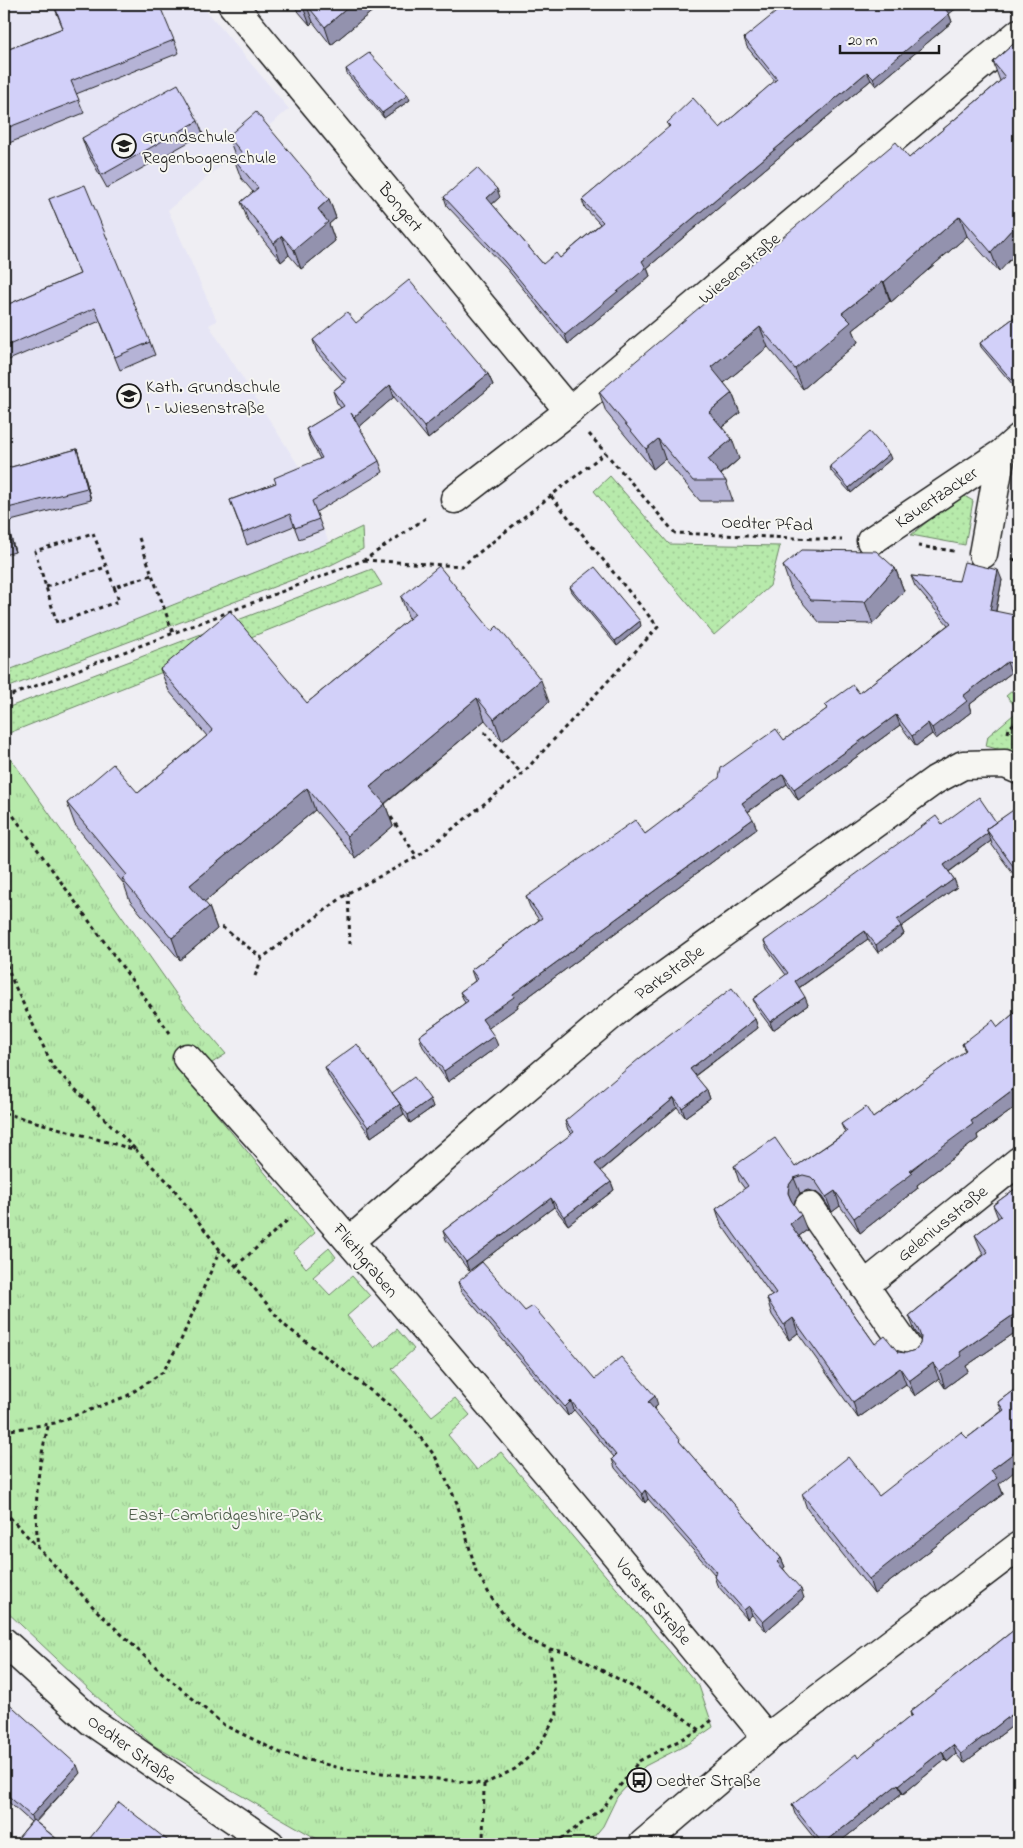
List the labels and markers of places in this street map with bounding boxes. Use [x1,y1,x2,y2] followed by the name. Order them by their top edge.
[142,125,277,173] place label: Grundschule Regenbogenschule
[111,133,137,159] school or university icon: Grundschule Regenbogenschule
[146,375,281,422] place label: Kath. Grundschule I – Wiesenstraße
[116,383,142,409] school or university icon: Kath. Grundschule I – Wiesenstraße
[626,1767,652,1793] bus stop icon: Oedter Straße
[656,1769,762,1795] place label: Oedter Straße

